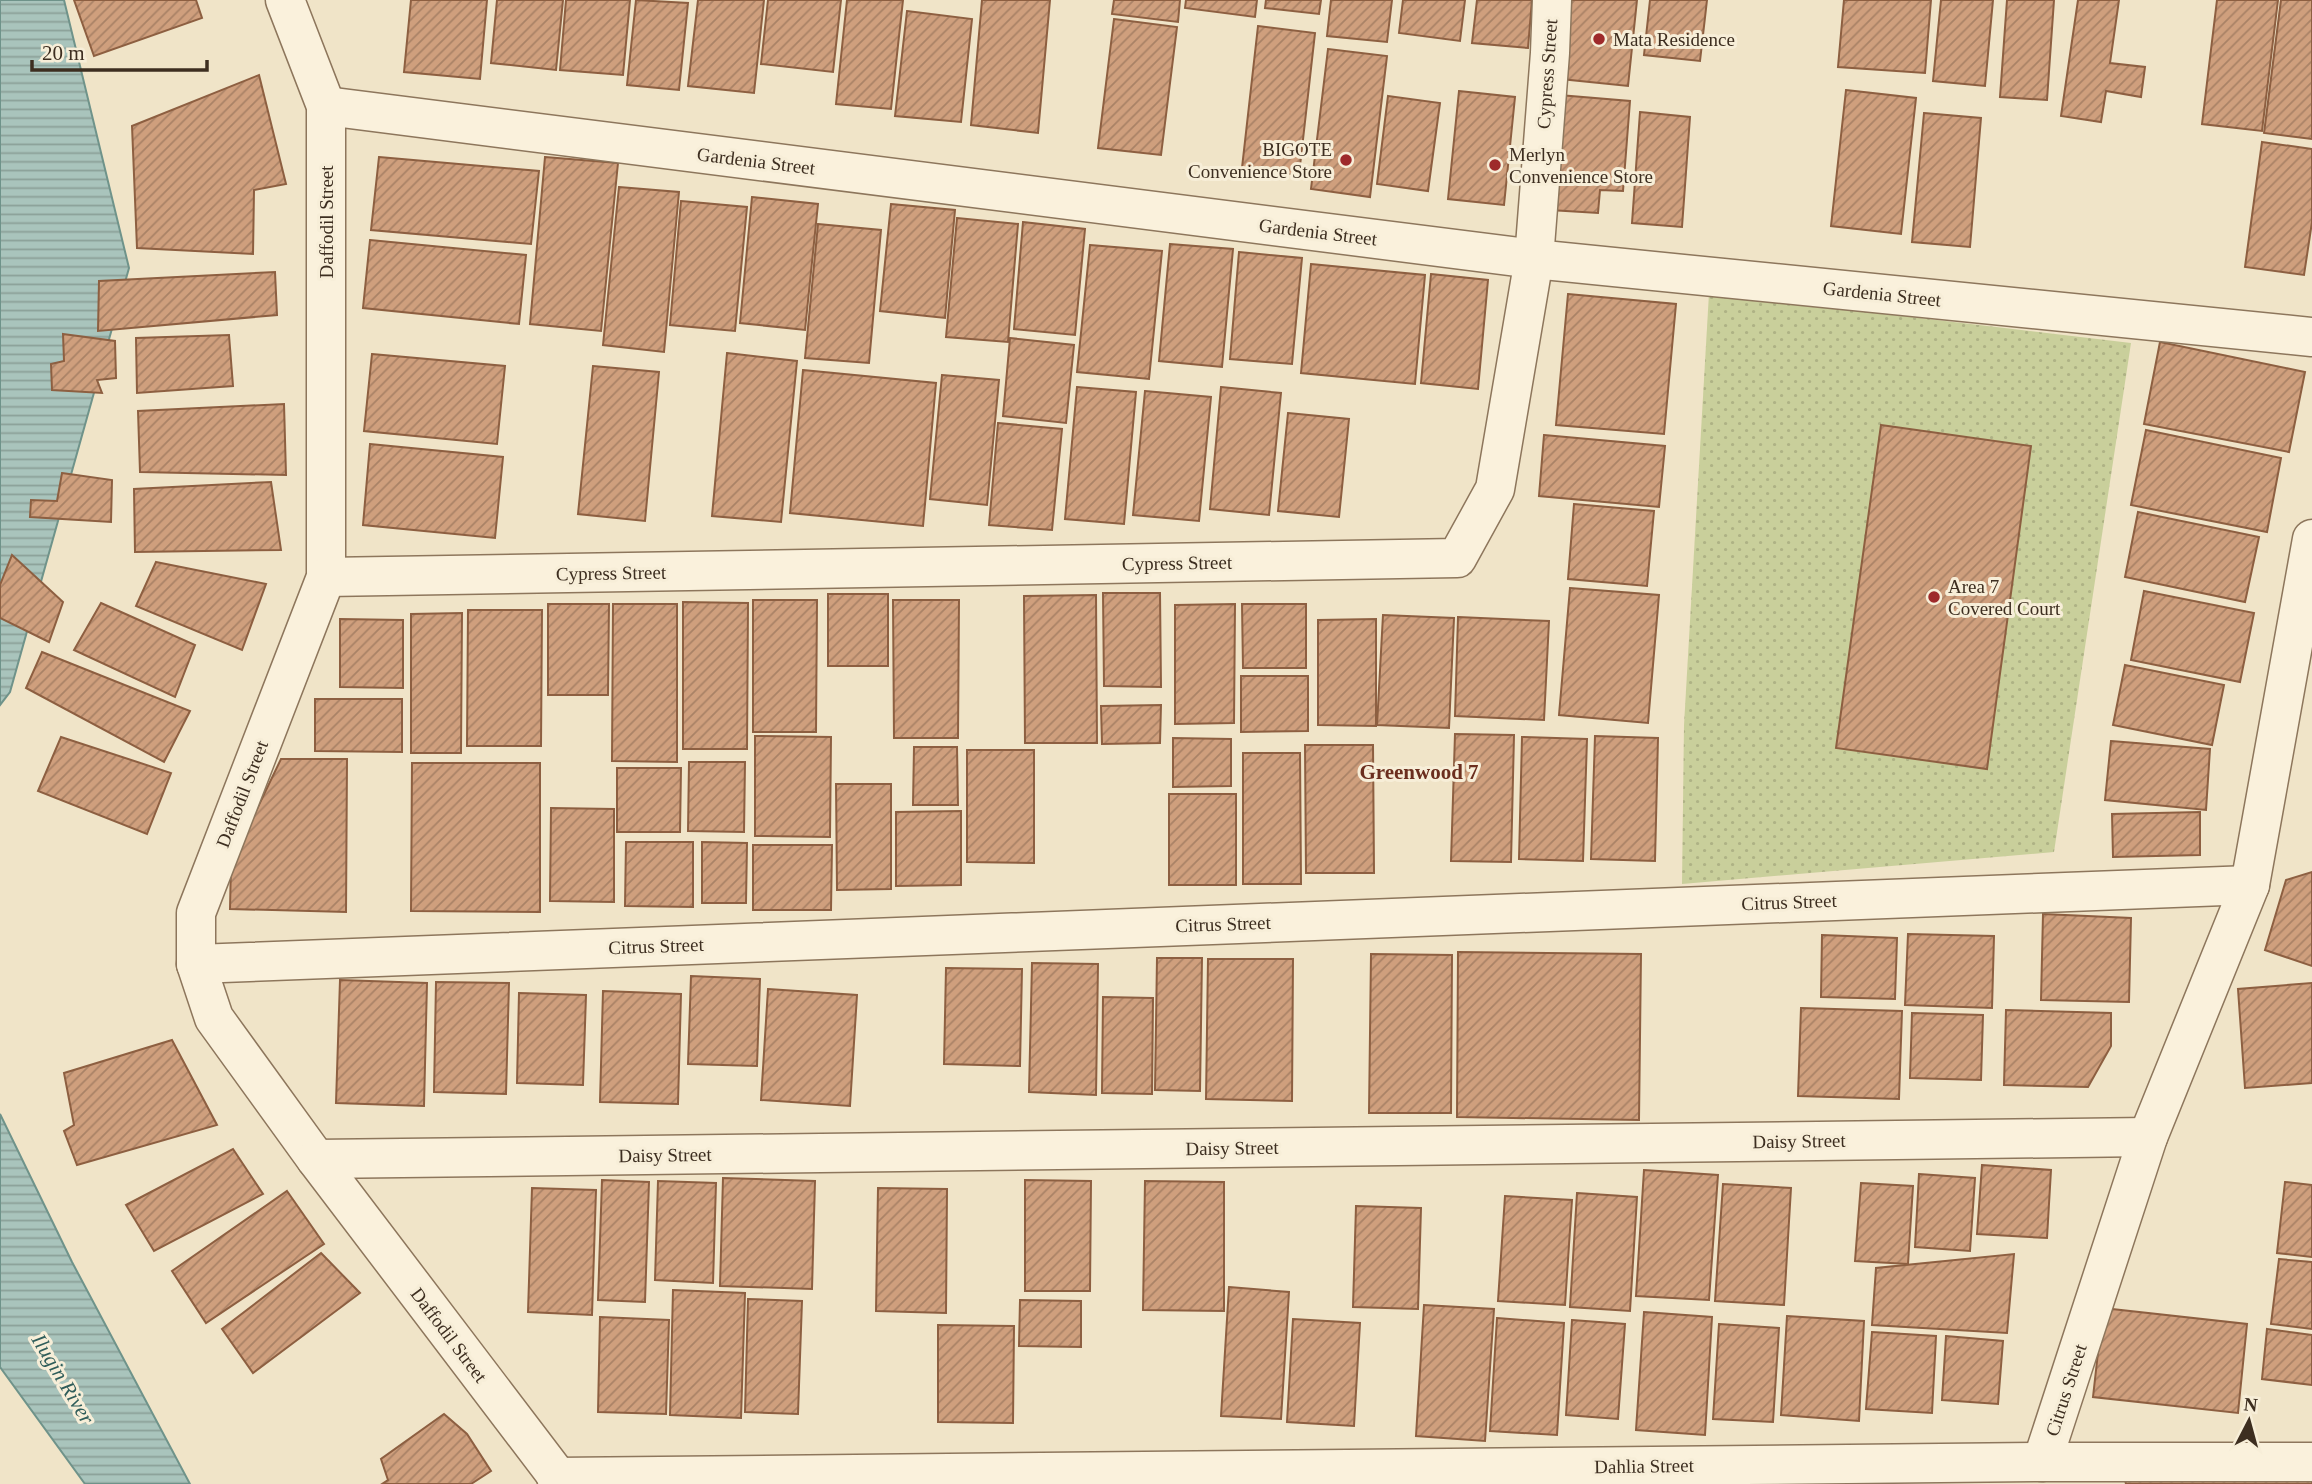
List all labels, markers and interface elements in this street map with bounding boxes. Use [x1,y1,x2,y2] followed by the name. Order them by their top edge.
[1533,18,1561,130] street label: Cypress Street
[32,28,206,72] scale bar
[1613,29,1735,50] place label: Mata Residence
[1591,31,1607,47] marker: Mata Residence
[42,41,85,65] text: 20 m
[1188,139,1332,182] place label: BIGOTE Convenience Store
[696,143,817,179] street label: Gardenia Street
[1509,144,1653,187] place label: Merlyn Convenience Store
[1338,152,1354,168] marker: BIGOTE Convenience Store
[1487,157,1503,173] marker: Merlyn Convenience Store
[316,165,337,279] street label: Daffodil Street
[1258,214,1379,250] street label: Gardenia Street
[1822,277,1943,311] street label: Gardenia Street
[1122,552,1233,574] street label: Cypress Street
[556,562,667,584] street label: Cypress Street
[1948,576,2061,619] place label: Area 7 Covered Court
[1926,589,1942,605] marker: Area 7 Covered Court
[212,737,272,851] street label: Daffodil Street
[1359,760,1479,784] district label: Greenwood 7
[1741,890,1838,914] street label: Citrus Street
[1175,912,1272,936] street label: Citrus Street
[608,934,705,958] street label: Citrus Street
[1752,1130,1847,1152] street label: Daisy Street
[1185,1137,1280,1159] street label: Daisy Street
[618,1144,713,1166] street label: Daisy Street
[407,1284,492,1387] street label: Daffodil Street
[26,1329,100,1429] water label: Ilugin River
[2041,1341,2091,1439] street label: Citrus Street
[2214,1386,2284,1456] north arrow
[2243,1393,2259,1416] text: N
[1594,1455,1695,1477] street label: Dahlia Street

